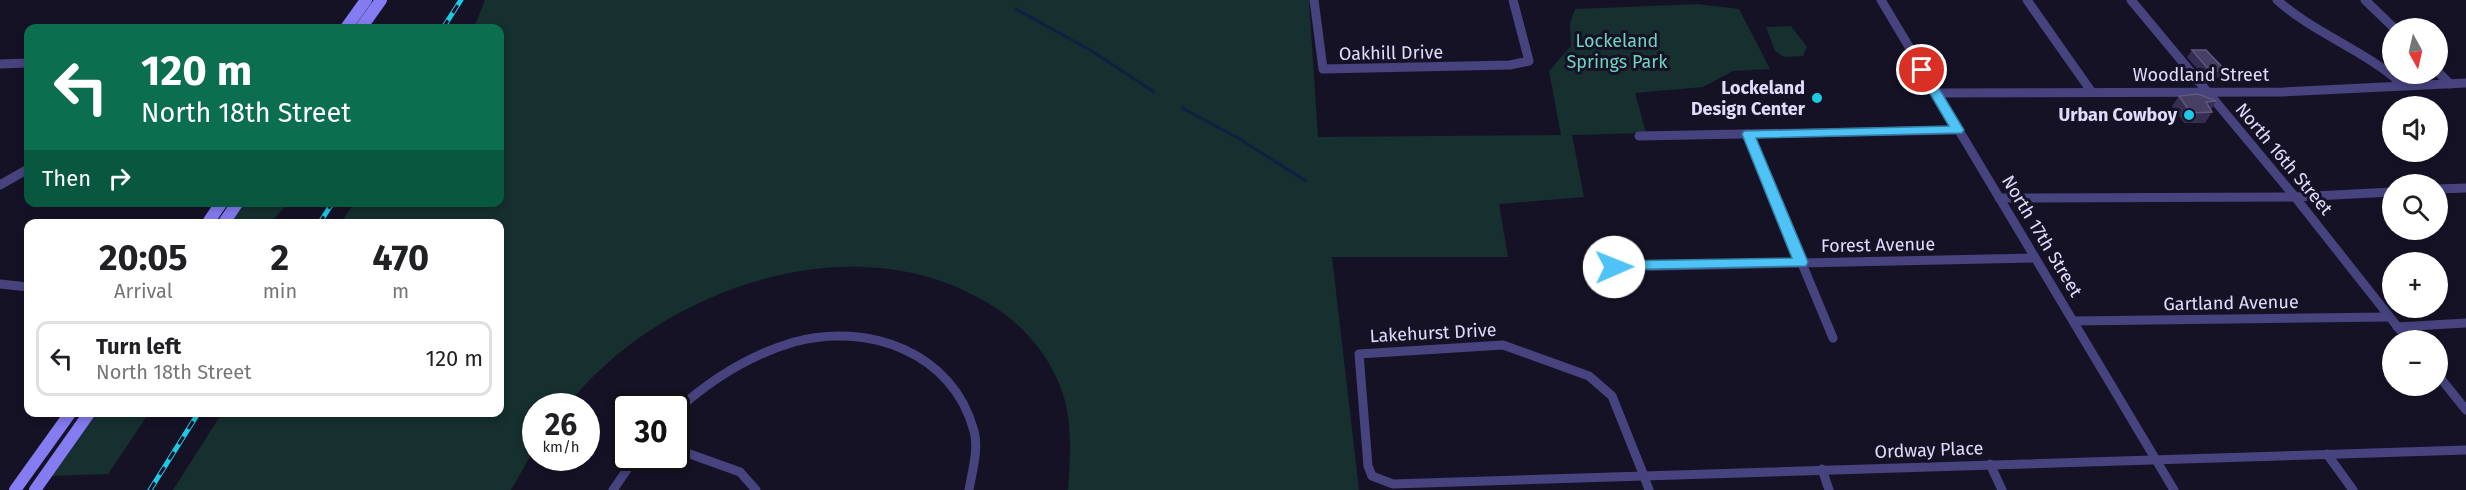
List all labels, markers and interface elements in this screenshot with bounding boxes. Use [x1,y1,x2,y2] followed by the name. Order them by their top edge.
[2382,18,2448,84] north arrow
[2382,18,2448,396] map controls
[1567,30,1668,73] park label: Lockeland Springs Park
[1339,41,1443,65] street label: Oakhill Drive
[1896,44,1947,95] pin
[141,46,252,96] text: 120 m
[42,48,120,126] icon: left
[1905,53,1938,86] icon: arrive
[2133,64,2270,86] street label: Woodland Street
[1691,77,1806,120] place label: Lockeland Design Center
[1810,91,1824,105] marker: Lockeland Design Center
[2382,96,2448,162] button: sound
[141,97,351,129] text: North 18th Street
[2231,98,2338,220] street label: North 16th Street
[2059,104,2178,126] place label: Urban Cowboy
[2182,108,2196,122] marker: Urban Cowboy
[103,162,136,195] icon: right
[42,165,91,192] text: Then
[1997,171,2087,301] street label: North 17th Street
[2382,174,2448,240] button: search
[1821,233,1935,257] street label: Forest Avenue
[1582,235,1646,299] position arrow
[99,236,188,280] text: 20:05
[271,236,289,280] text: 2
[372,236,429,280] text: 470
[2382,252,2448,318] button: +
[114,279,173,303] text: Arrival
[263,279,297,303] text: min
[392,279,409,303] text: m
[2163,291,2299,315] street label: Gartland Avenue
[1369,319,1497,347] street label: Lakehurst Drive
[2382,330,2448,396] button: −
[96,333,181,360] text: Turn left
[45,342,78,375] icon: left
[426,345,483,372] text: 120 m
[96,360,251,384] text: North 18th Street
[612,393,690,471] speed limit sign: 30
[545,407,577,443] text: 26
[1874,437,1984,463] street label: Ordway Place
[542,438,580,456] text: km/h

